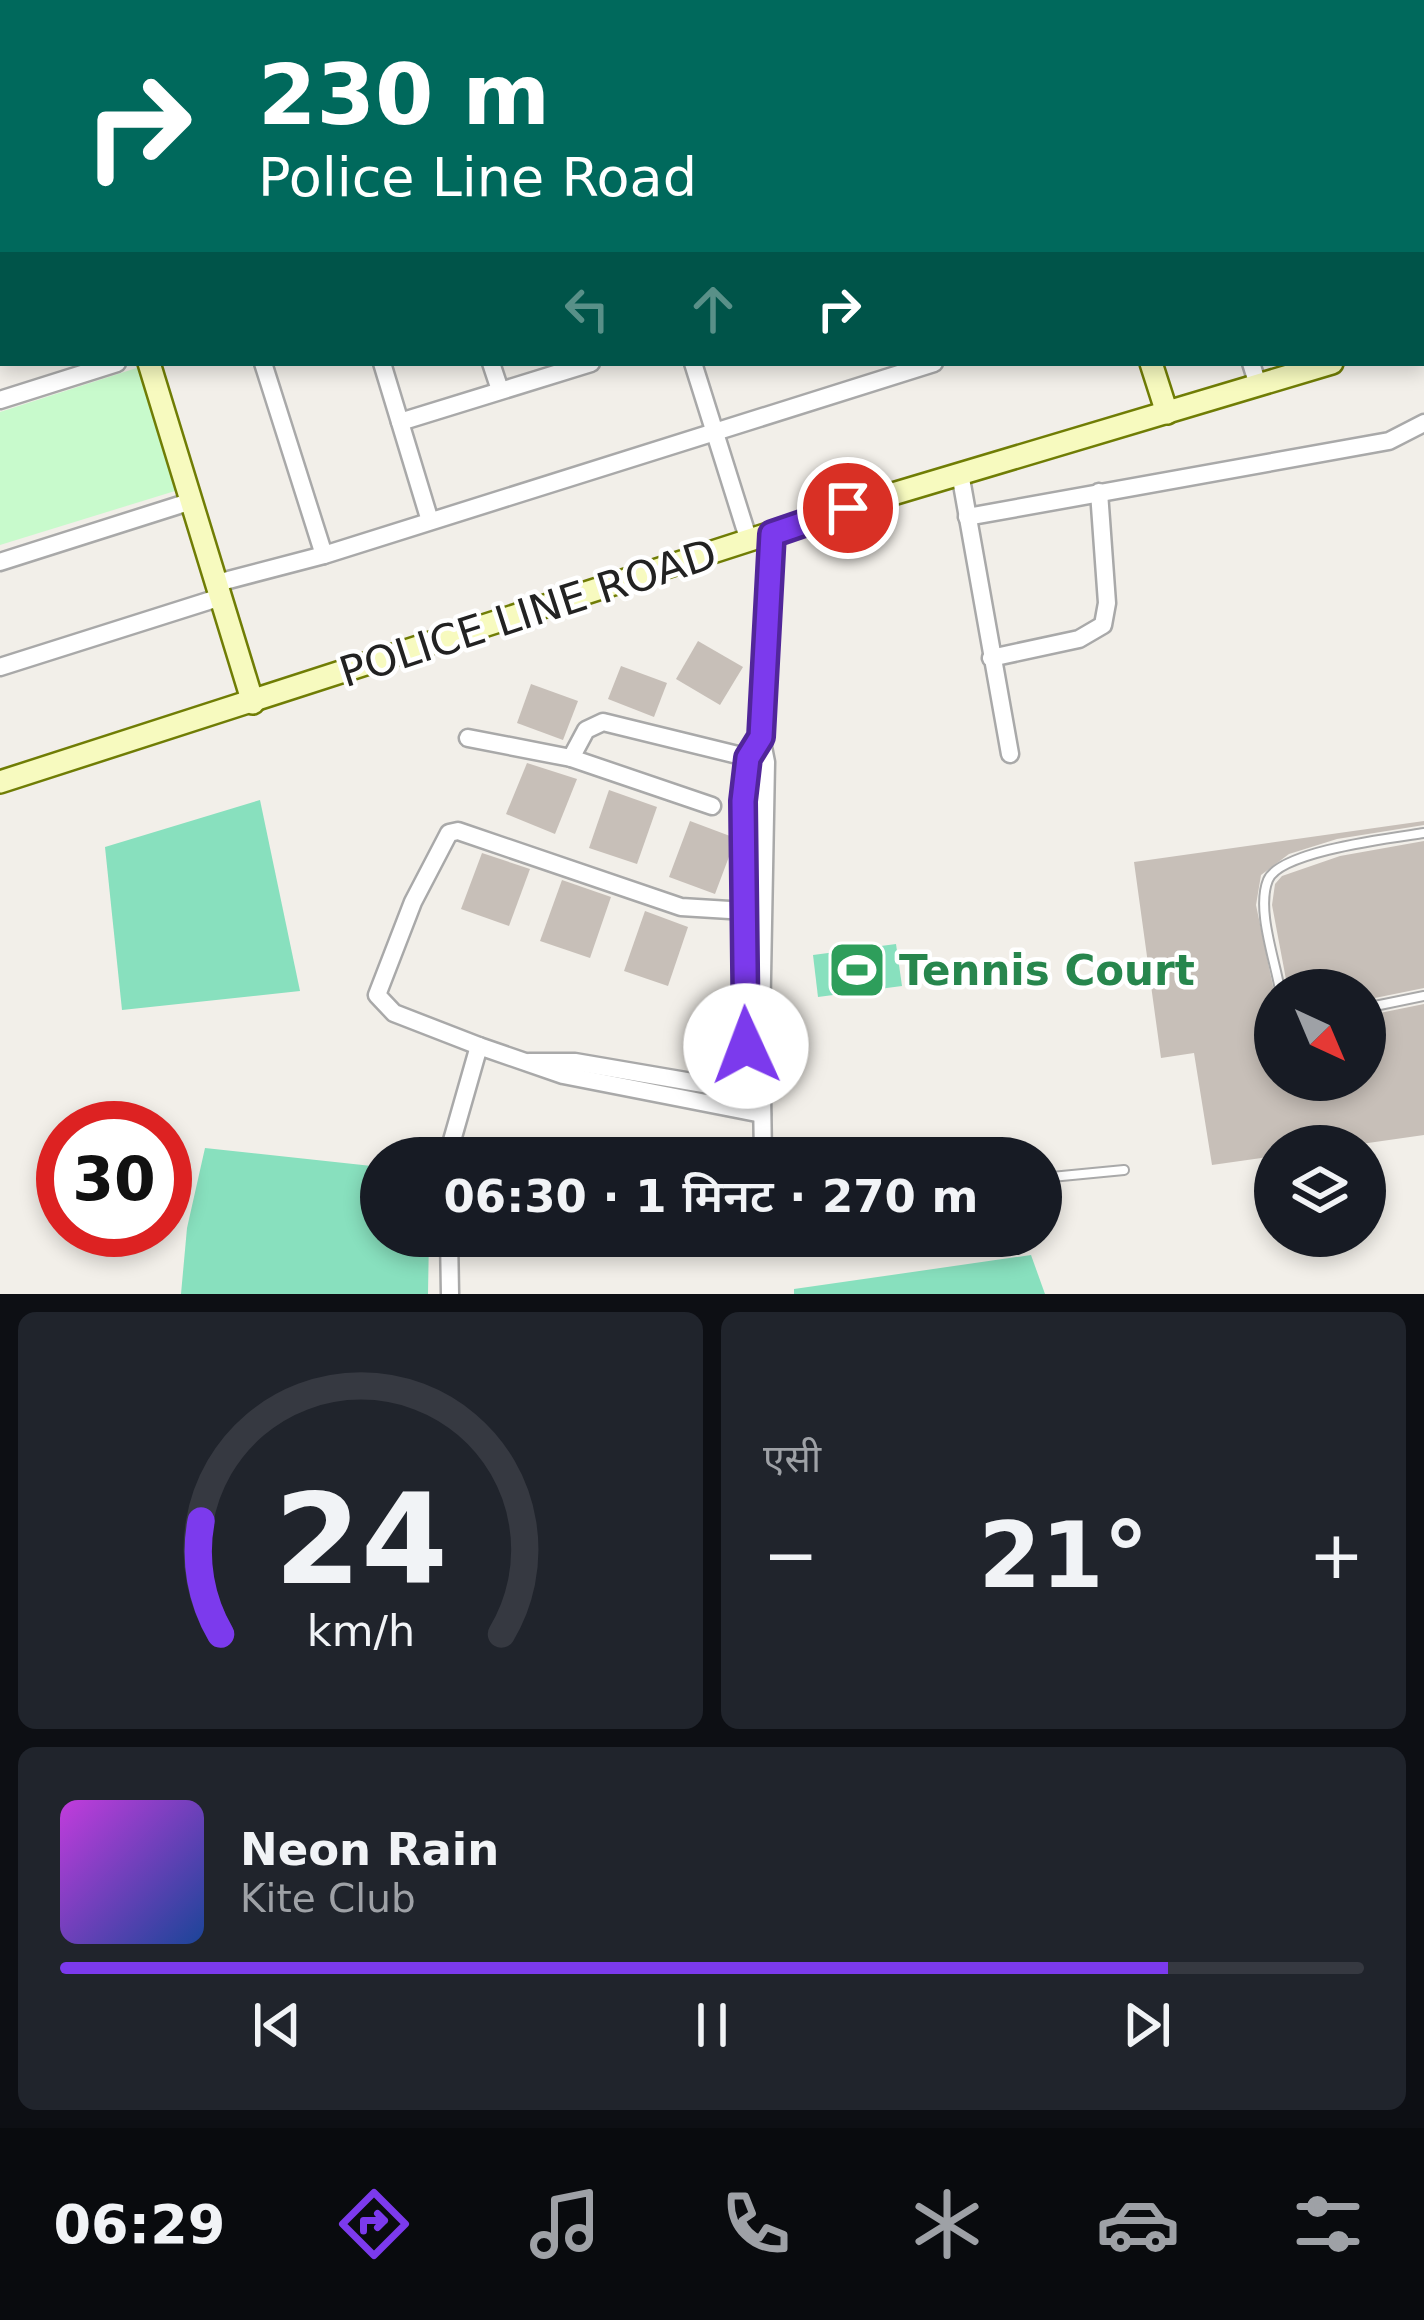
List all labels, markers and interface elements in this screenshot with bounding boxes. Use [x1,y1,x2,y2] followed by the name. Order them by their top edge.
[258,46,550,144] text: 230 m
[60,48,216,204] icon: right
[258,146,697,209] text: Police Line Road
[554,276,620,342] icon: left
[680,276,746,342] icon: ahead
[806,276,872,342] icon: right
[797,457,899,559] pin
[815,475,881,541] icon: arrive
[334,529,722,697] street label: POLICE LINE ROAD
[826,939,888,1001] sports icon: Tennis Court
[899,946,1195,995] place label: Tennis Court
[1254,969,1386,1101] north arrow
[1254,969,1386,1257] map controls
[683,983,809,1109] position arrow
[36,1101,192,1257] speed limit sign: 30
[1254,1125,1386,1257] button: layers
[444,1170,978,1223] text: 06:30 · 1 मिनट · 270 m
[763,1436,821,1481] text: एसी
[274,1467,447,1612] text: 24
[978,1503,1149,1608] text: 21°
[763,1517,818,1594] text: −
[1309,1517,1364,1594] text: +
[306,1605,415,1655] text: km/h
[240,1823,499,1876] text: Neon Rain
[240,1876,416,1921] text: Kite Club
[244,1992,310,2058] icon: previous
[679,1992,745,2058] icon: pause
[1114,1992,1180,2058] icon: next
[332,2182,416,2266] icon: directions
[523,2182,607,2266] icon: music
[714,2182,798,2266] icon: phone
[905,2182,989,2266] icon: climate
[1096,2182,1180,2266] icon: car
[1286,2182,1370,2266] icon: filters
[53,2193,225,2256] text: 06:29

